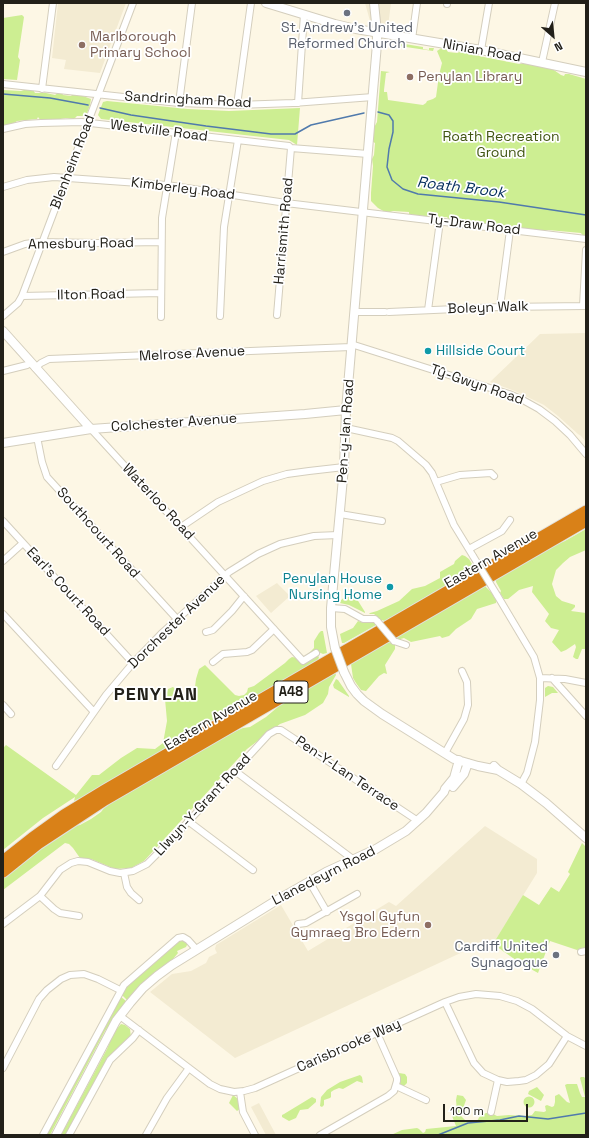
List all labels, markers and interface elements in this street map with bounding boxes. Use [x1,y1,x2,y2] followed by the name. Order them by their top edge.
[342,8,352,18] marker: St. Andrew's United Reformed Church
[533,16,573,56] north arrow
[281,20,413,52] place label: St. Andrew's United Reformed Church
[90,29,191,62] place label: Marlborough Primary School
[441,36,523,66] street label: Ninian Road
[552,39,565,55] text: N
[77,40,87,50] marker: Marlborough Primary School
[418,69,522,85] place label: Penylan Library
[405,72,415,82] marker: Penylan Library
[124,88,252,112] street label: Sandringham Road
[47,112,99,212] street label: Blenheim Road
[109,117,209,145] street label: Westville Road
[442,129,560,162] park label: Roath Recreation Ground
[130,174,236,204] street label: Kimberley Road
[416,174,506,202] water label: Roath Brook
[271,177,297,285] street label: Harrismith Road
[427,211,521,239] street label: Ty-Draw Road
[28,235,134,253] street label: Amesbury Road
[57,286,125,304] street label: Ilton Road
[447,298,529,318] street label: Boleyn Walk
[139,343,245,365] street label: Melrose Avenue
[436,343,525,359] place label: Hillside Court
[423,346,433,356] marker: Hillside Court
[428,361,526,409] street label: Tŷ-Gwyn Road
[334,378,358,484] street label: Pen-y-lan Road
[110,410,238,436] street label: Colchester Avenue
[118,460,198,544] street label: Waterloo Road
[53,484,143,582] street label: Southcourt Road
[442,526,540,592] street label: Eastern Avenue
[23,544,113,640] street label: Earl's Court Road
[125,571,229,673] street label: Dorchester Avenue
[283,571,382,604] place label: Penylan House Nursing Home
[385,582,395,592] marker: Penylan House Nursing Home
[274,681,308,703] road number: A48
[114,684,198,706] district label: PENYLAN
[162,688,260,754] street label: Eastern Avenue
[292,733,402,815] street label: Pen-Y-Lan Terrace
[151,750,255,860] street label: Llwyn-Y-Grant Road
[270,843,378,909] street label: Llanedeyrn Road
[291,909,420,942] place label: Ysgol Gyfun Gymraeg Bro Edern
[423,920,433,930] marker: Ysgol Gyfun Gymraeg Bro Edern
[454,939,548,972] place label: Cardiff United Synagogue
[551,950,561,960] marker: Cardiff United Synagogue
[294,1016,404,1076] street label: Carisbrooke Way
[445,1096,530,1122] scale bar
[450,1103,484,1119] text: 100 m

